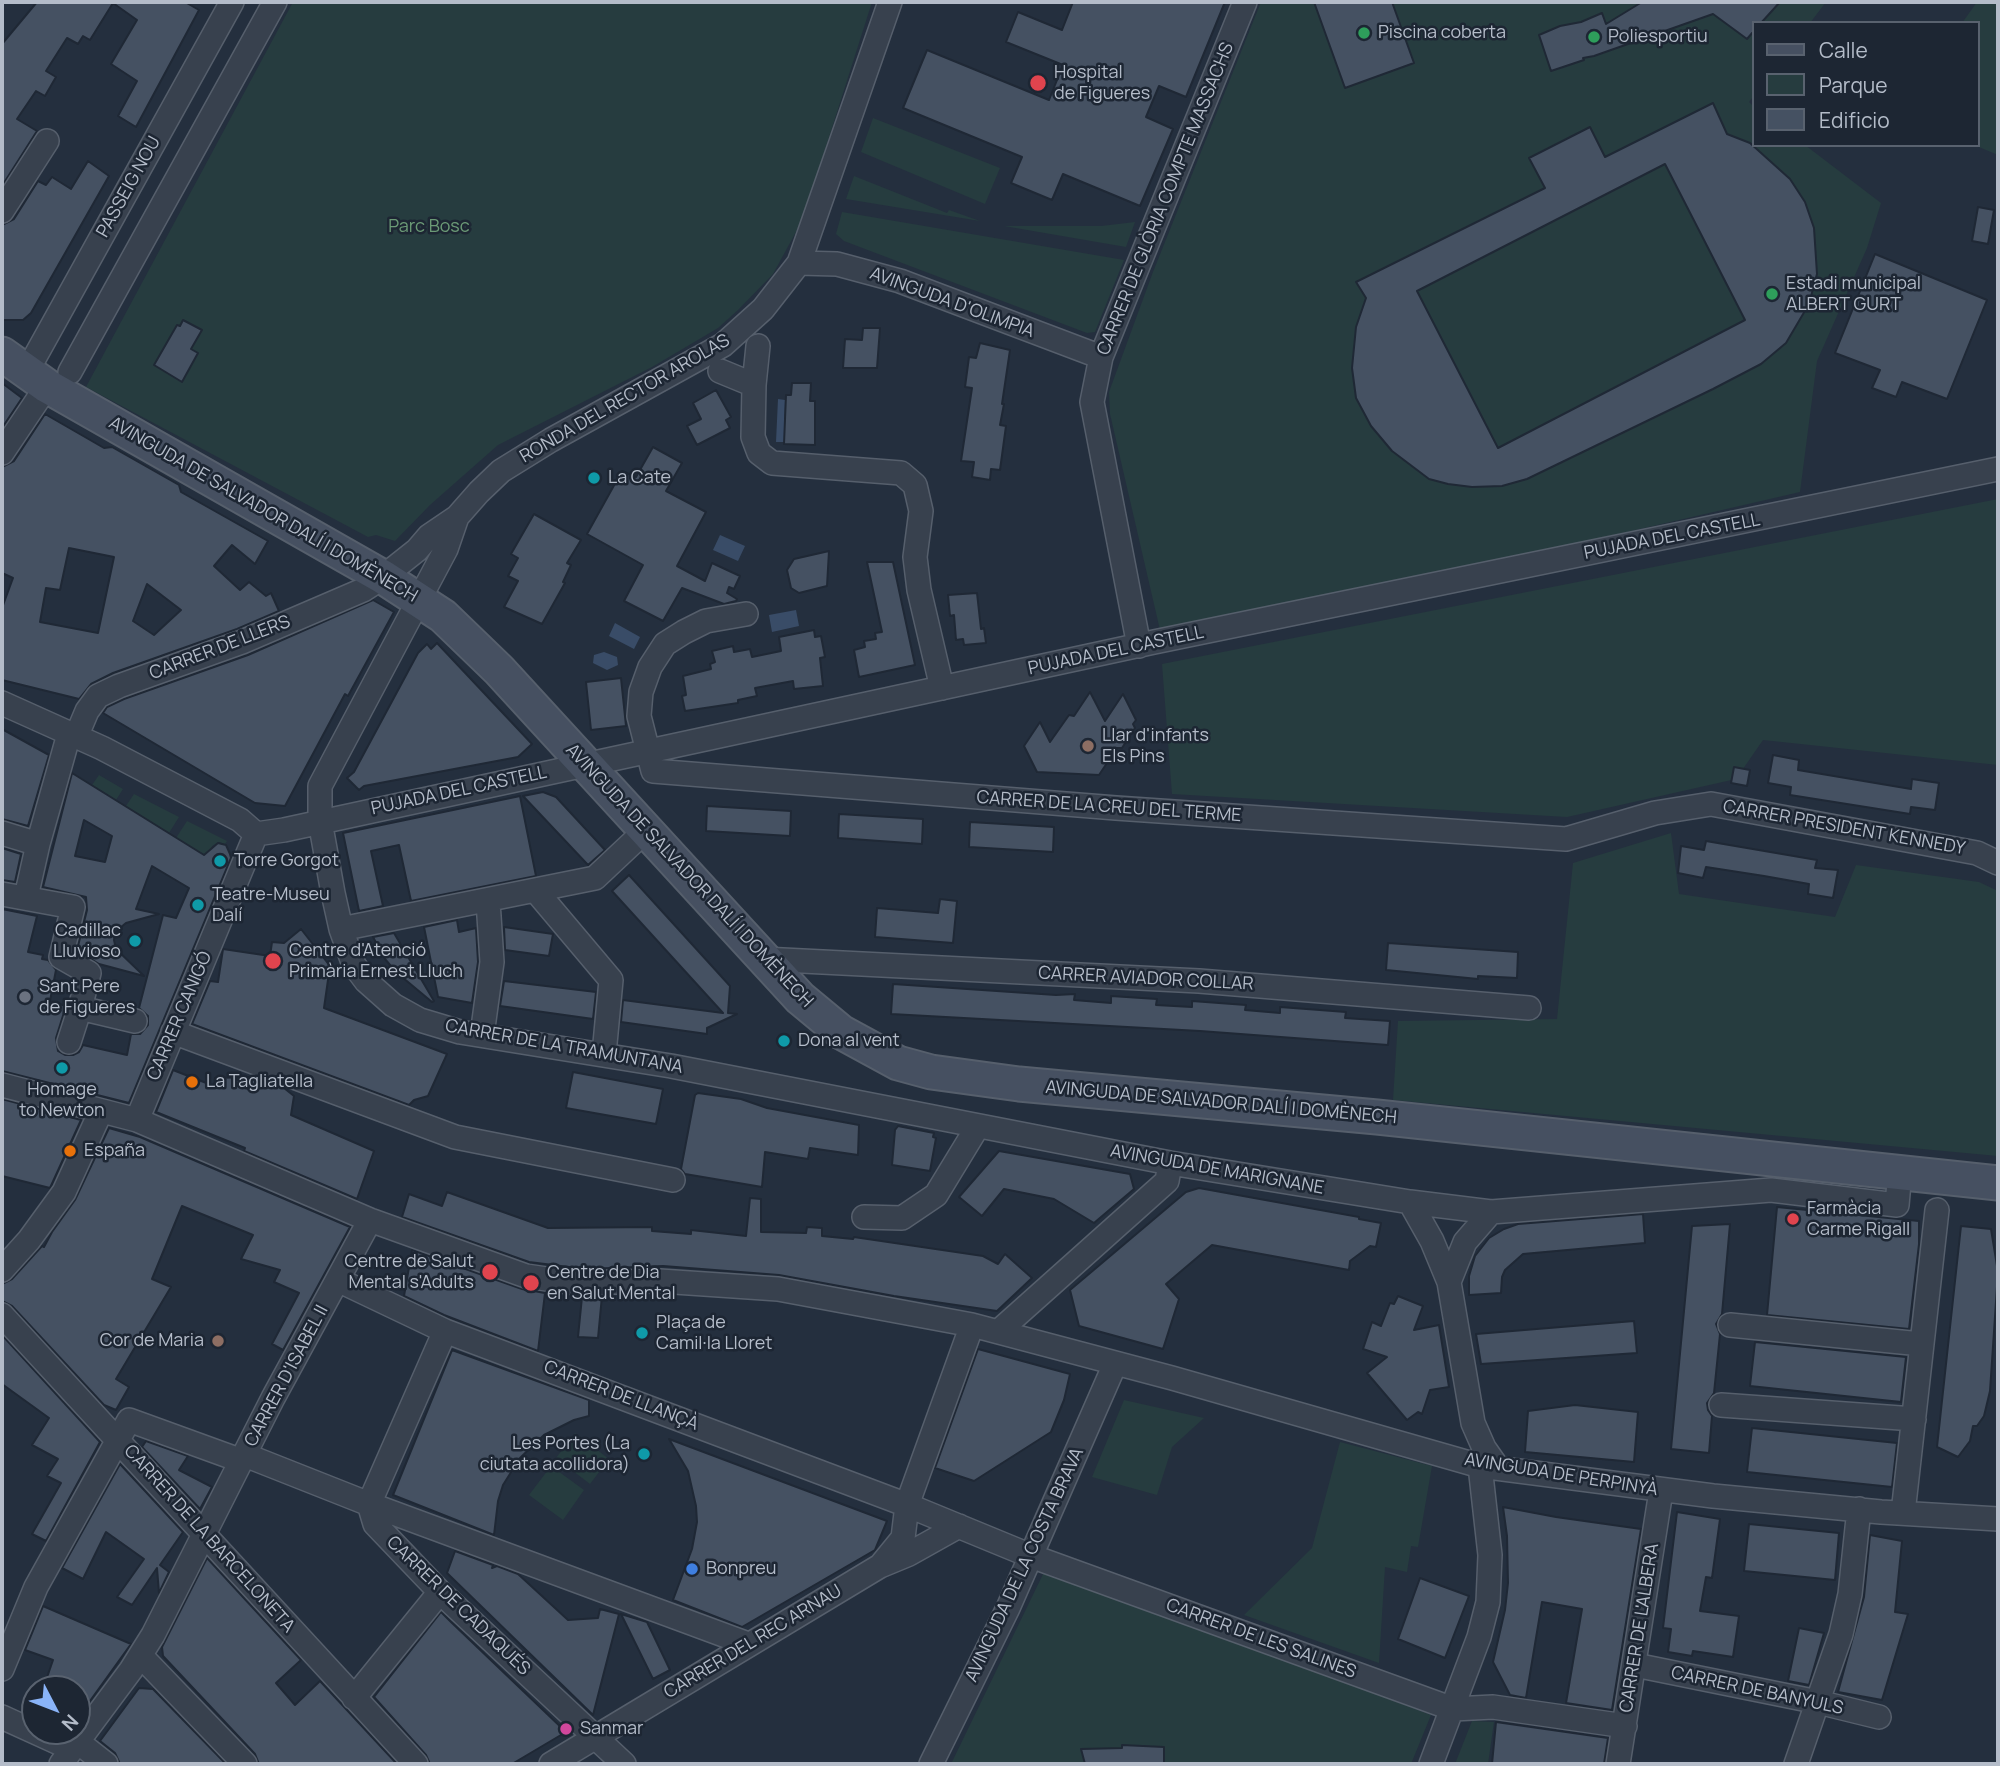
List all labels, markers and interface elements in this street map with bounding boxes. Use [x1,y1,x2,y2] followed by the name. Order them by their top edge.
[1752,21,1979,147] legend
[1378,22,1506,44] place label: Piscina coberta
[1356,25,1372,41] marker: Piscina coberta
[1608,26,1708,48] place label: Poliesportiu
[1586,29,1602,45] marker: Poliesportiu
[1819,36,1868,64] text: Calle
[1093,39,1239,359] street label: CARRER DE GLÒRIA COMPTE MASSACHS
[1054,62,1150,104] place label: Hospital de Figueres
[1819,71,1888,99] text: Parque
[1028,73,1048,93] marker: Hospital de Figueres
[1819,106,1890,134] text: Edificio
[92,133,166,241] street label: PASSEIG NOU
[388,216,470,238] park label: Parc Bosc
[867,263,1037,343] street label: AVINGUDA D'OLIMPIA
[1786,273,1921,316] place label: Estadi municipal ALBERT GURT
[1764,286,1780,302] marker: Estadi municipal ALBERT GURT
[516,330,734,468] street label: RONDA DEL RECTOR AROLAS
[105,412,421,608] street label: AVINGUDA DE SALVADOR DALÍ I DOMÈNECH
[608,467,671,489] place label: La Cate
[586,470,602,486] marker: La Cate
[1582,509,1762,565] street label: PUJADA DEL CASTELL
[147,611,293,685] street label: CARRER DE LLERS
[1026,622,1206,680] street label: PUJADA DEL CASTELL
[1102,725,1209,768] place label: Llar d'infants Els Pins
[1080,738,1096,754] marker: Llar d'infants Els Pins
[561,740,817,1012] street label: AVINGUDA DE SALVADOR DALÍ I DOMÈNECH
[369,762,549,820] street label: PUJADA DEL CASTELL
[976,787,1242,827] street label: CARRER DE LA CREU DEL TERME
[1721,796,1967,860] street label: CARRER PRESIDENT KENNEDY
[234,850,339,872] place label: Torre Gorgot
[212,853,228,869] marker: Torre Gorgot
[212,884,330,926] place label: Teatre-Museu Dalí
[190,897,206,913] marker: Teatre-Museu Dalí
[53,920,121,962] place label: Cadillac Lluvioso
[127,933,143,949] marker: Cadillac Lluvioso
[289,940,463,982] place label: Centre d'Atenció Primària Ernest Lluch
[143,948,217,1084] street label: CARRER CANIGÓ
[263,951,283,971] marker: Centre d'Atenció Primària Ernest Lluch
[1038,963,1254,995] street label: CARRER AVIADOR COLLAR
[39,976,135,1018] place label: Sant Pere de Figueres
[17,989,33,1005] marker: Sant Pere de Figueres
[443,1015,685,1079] street label: CARRER DE LA TRAMUNTANA
[798,1030,900,1052] place label: Dona al vent
[776,1033,792,1049] marker: Dona al vent
[54,1060,70,1076] marker: Homage to Newton
[206,1071,313,1093] place label: La Tagliatella
[184,1074,200,1090] marker: La Tagliatella
[1044,1077,1398,1129] street label: AVINGUDA DE SALVADOR DALÍ I DOMÈNECH
[19,1079,105,1122] place label: Homage to Newton
[84,1140,145,1162] place label: España
[1108,1141,1326,1199] street label: AVINGUDA DE MARIGNANE
[62,1143,78,1159] marker: España
[1807,1198,1910,1240] place label: Farmàcia Carme Rigall
[1785,1211,1801,1227] marker: Farmàcia Carme Rigall
[345,1251,474,1294] place label: Centre de Salut Mental s'Adults
[480,1262,500,1282] marker: Centre de Salut Mental s'Adults
[547,1262,676,1304] place label: Centre de Dia en Salut Mental
[521,1273,541,1293] marker: Centre de Dia en Salut Mental
[241,1302,333,1450] street label: CARRER D'ISABEL II
[656,1312,773,1354] place label: Plaça de Camil·la Lloret
[634,1325,650,1341] marker: Plaça de Camil·la Lloret
[100,1330,204,1352] place label: Cor de Maria
[210,1333,226,1349] marker: Cor de Maria
[541,1357,701,1435] street label: CARRER DE LLANÇÀ
[480,1433,630,1476] place label: Les Portes (La ciutata acollidora)
[119,1441,299,1637] street label: CARRER DE LA BARCELONETA
[961,1445,1089,1685] street label: AVINGUDA DE LA COSTA BRAVA
[636,1446,652,1462] marker: Les Portes (La ciutata acollidora)
[1463,1449,1659,1501] street label: AVINGUDA DE PERPINYÀ
[382,1532,534,1680] street label: CARRER DE CADAQUÉS
[1616,1542,1664,1714] street label: CARRER DE L'ALBERA
[706,1558,777,1580] place label: Bonpreu
[684,1561,700,1577] marker: Bonpreu
[660,1580,846,1704] street label: CARRER DEL REC ARNAU
[1163,1595,1359,1683] street label: CARRER DE LES SALINES
[1669,1662,1845,1720] street label: CARRER DE BANYULS
[21,1675,91,1745] north arrow
[56,1709,84,1736] text: N
[580,1718,644,1740] place label: Sanmar
[558,1721,574,1737] marker: Sanmar

